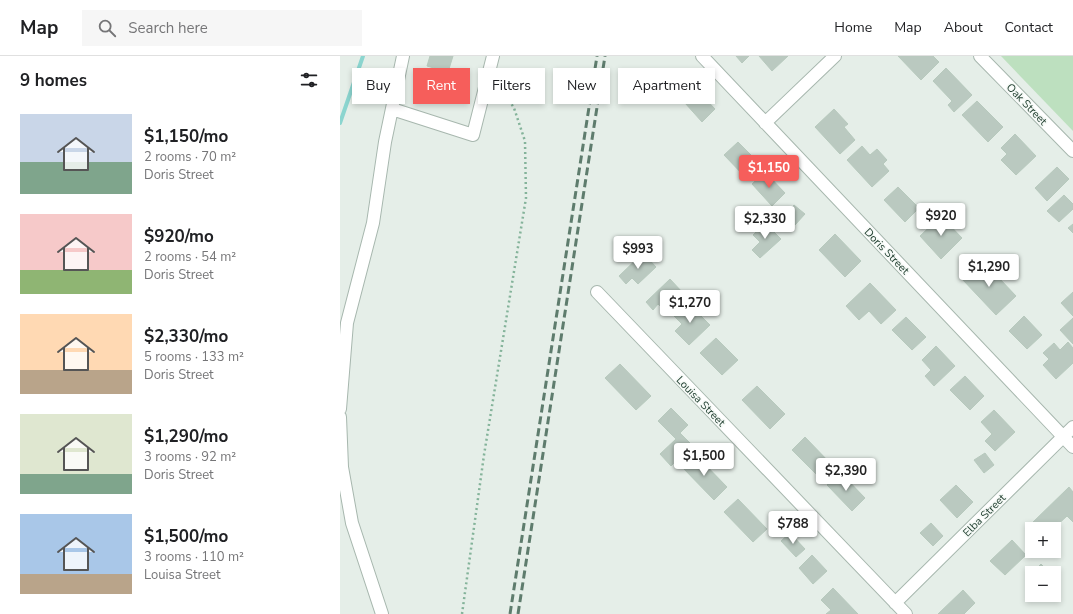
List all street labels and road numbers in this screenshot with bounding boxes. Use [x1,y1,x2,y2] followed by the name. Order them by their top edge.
[1003,80,1050,129] street label: Oak Street
[861,225,913,278] street label: Doris Street
[673,373,729,430] street label: Louisa Street
[960,491,1009,540] street label: Elba Street

